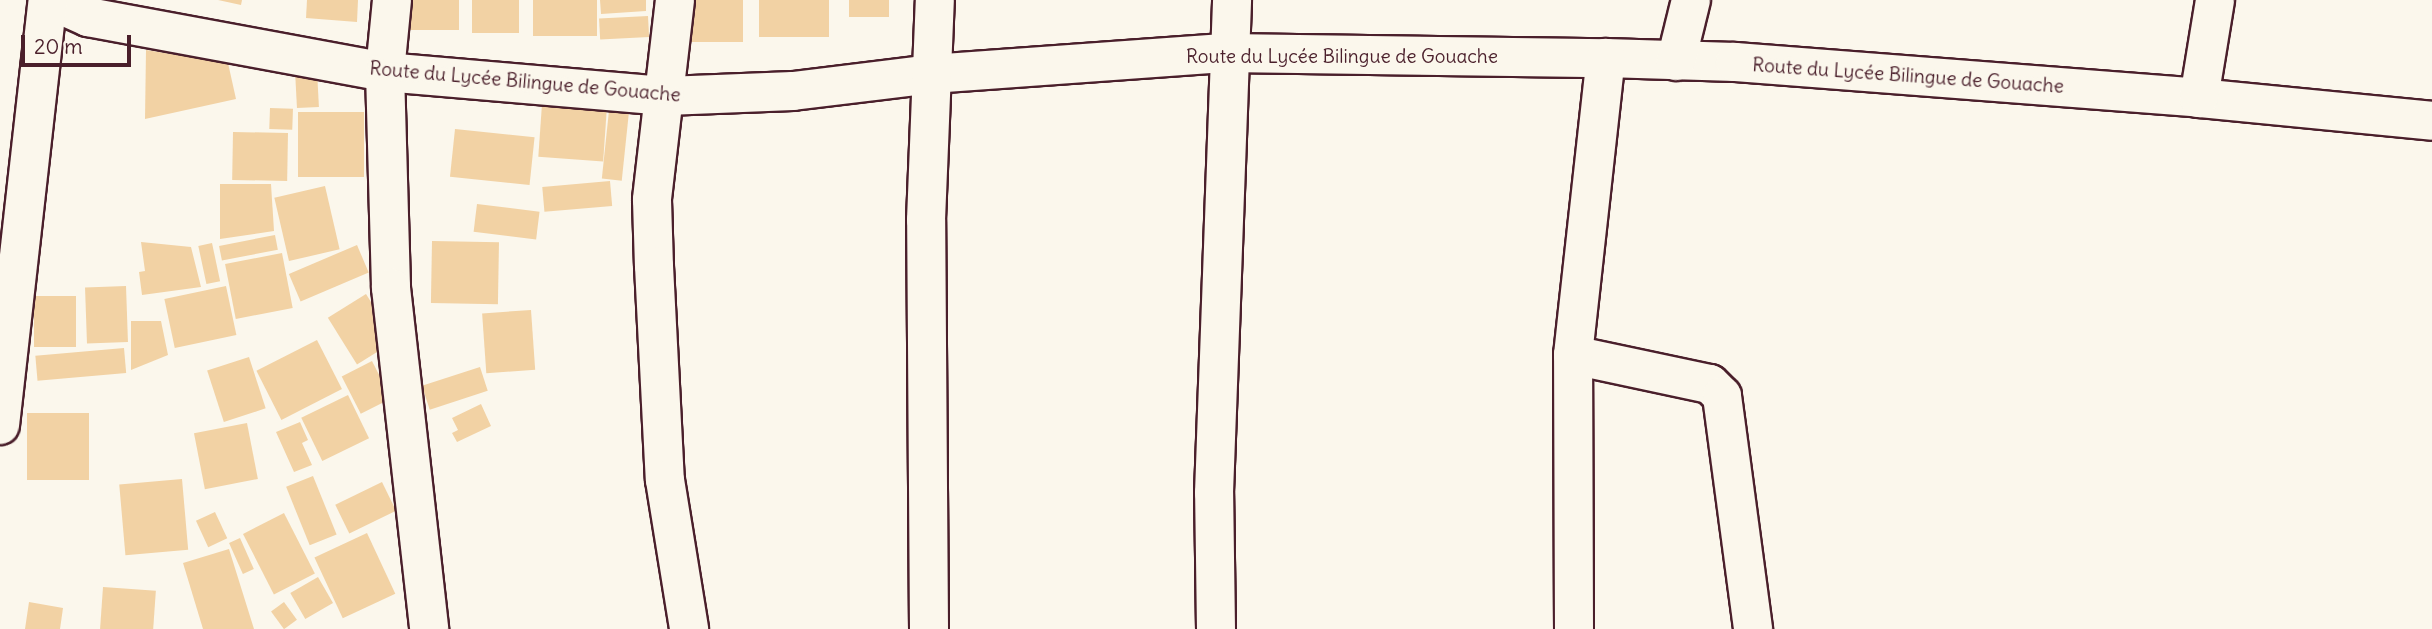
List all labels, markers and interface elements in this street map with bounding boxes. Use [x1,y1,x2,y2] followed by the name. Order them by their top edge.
[24,21,135,65] scale bar
[34,33,83,60] text: 20 m
[1186,46,1498,68] street label: Route du Lycée Bilingue de Gouache
[1752,54,2064,98] street label: Route du Lycée Bilingue de Gouache
[369,57,681,107] street label: Route du Lycée Bilingue de Gouache

